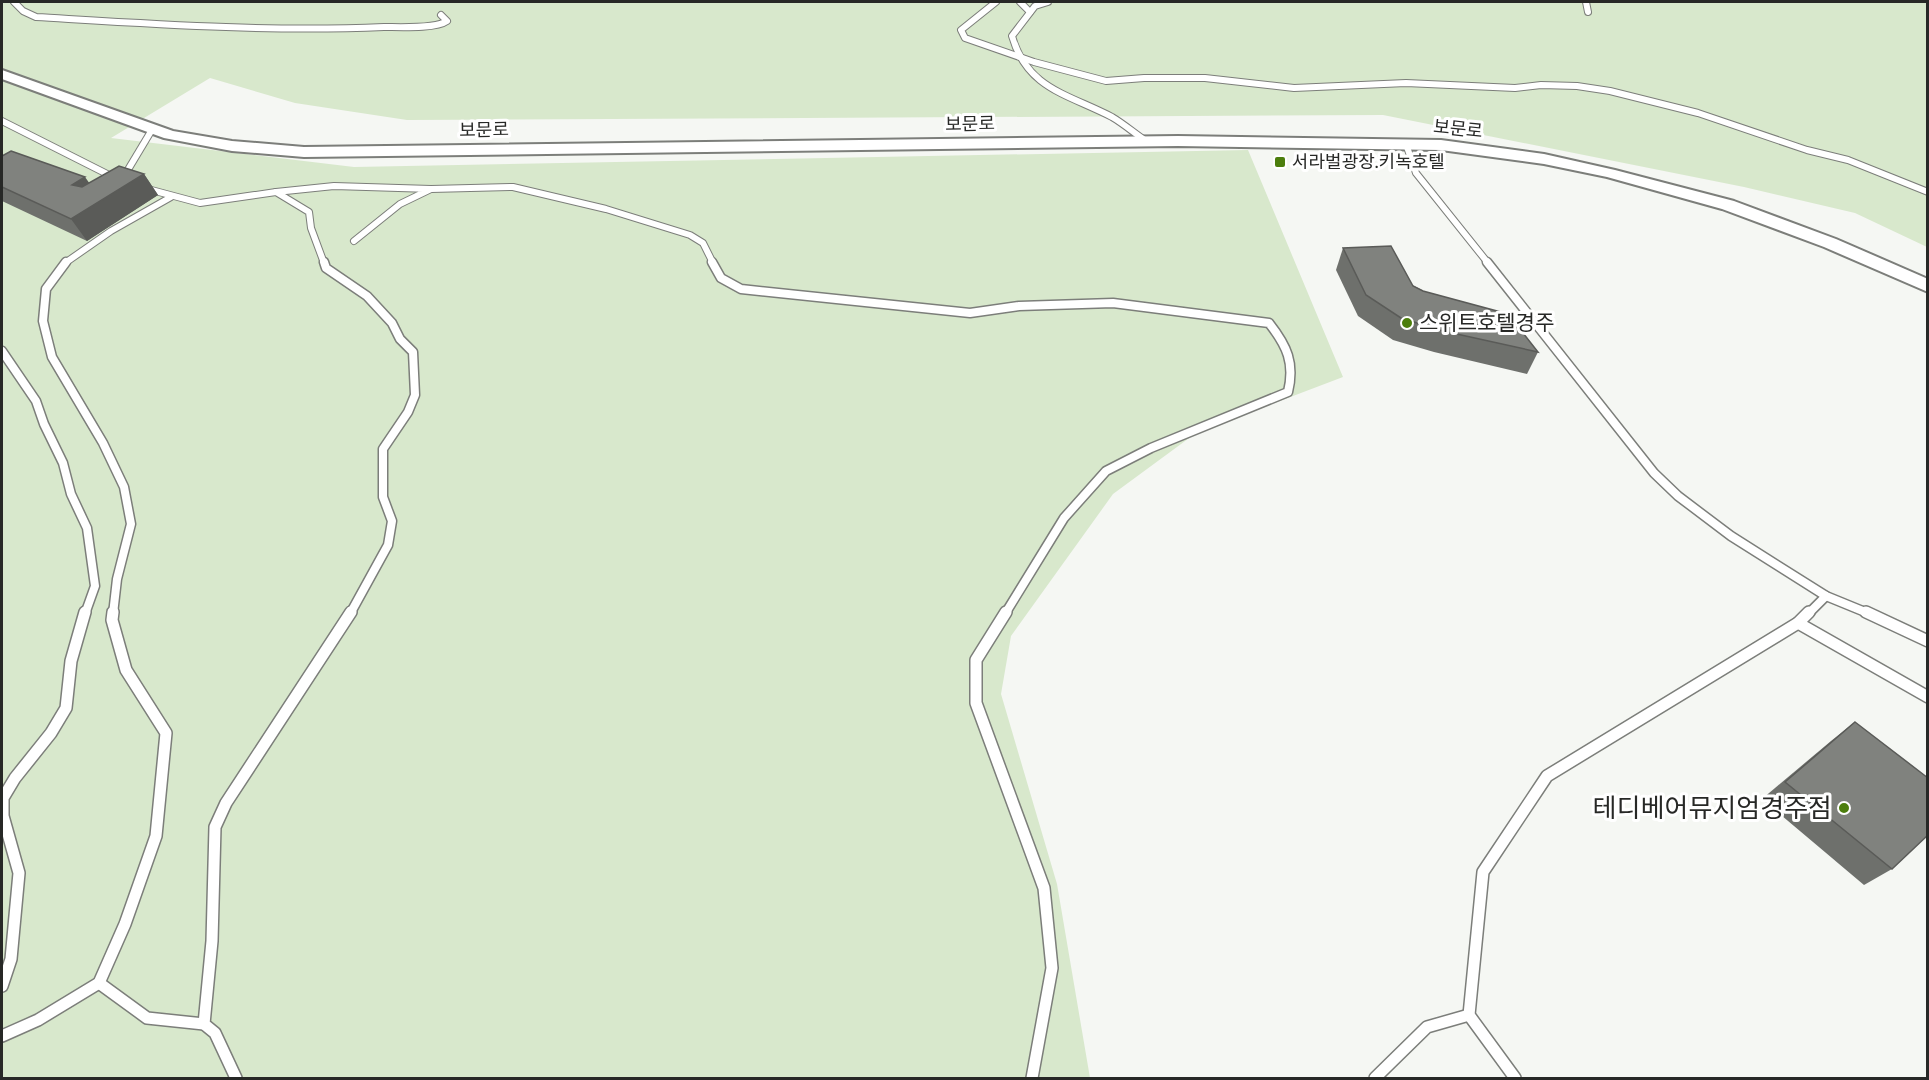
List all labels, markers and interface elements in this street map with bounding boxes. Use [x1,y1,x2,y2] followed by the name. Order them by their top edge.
[945,111,995,136] street label: 보문로
[1432,113,1484,144] street label: 보문로
[459,117,509,142] street label: 보문로
[1292,149,1445,174] place label: 서라벌광장.키녹호텔
[1273,155,1287,169] marker: 서라벌광장.키녹호텔
[1419,308,1554,337] place label: 스위트호텔경주
[1400,316,1414,330] marker: 스위트호텔경주
[1593,790,1832,826] place label: 테디베어뮤지엄경주점
[1837,801,1851,815] marker: 테디베어뮤지엄경주점

